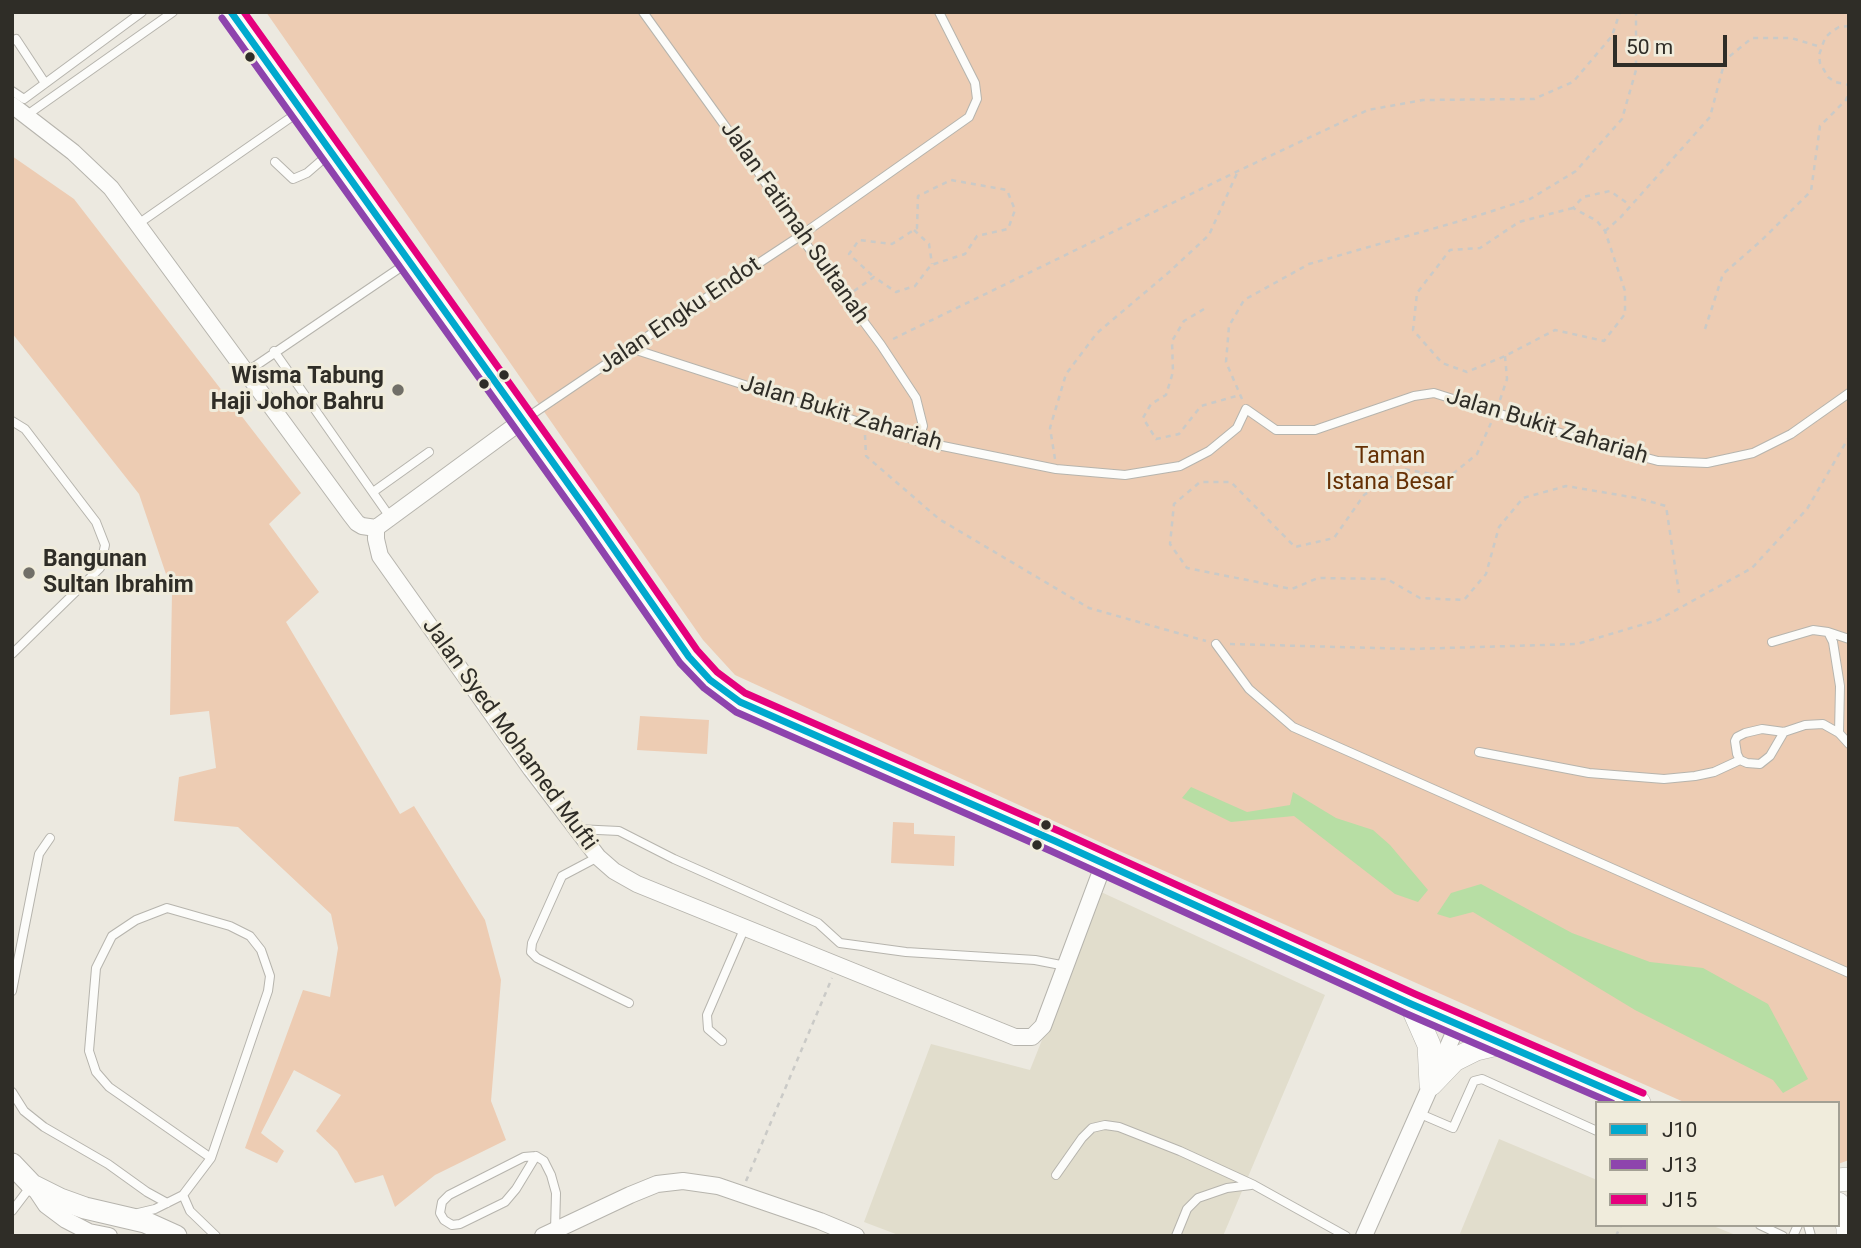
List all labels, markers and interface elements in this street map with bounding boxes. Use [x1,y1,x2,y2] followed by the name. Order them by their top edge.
[1616,21,1730,65] scale bar
[1626,35,1673,59] text: 50 m
[243,50,257,64] unlabelled marker
[714,117,874,329] street label: Jalan Fatimah Sultanah
[594,251,766,381] street label: Jalan Engku Endot
[211,363,384,417] place label: Wisma Tabung Haji Johor Bahru
[497,368,511,382] unlabelled marker
[737,370,945,458] street label: Jalan Bukit Zahariah
[477,377,491,391] unlabelled marker
[390,382,406,398] marker: Wisma Tabung Haji Johor Bahru
[1443,383,1651,471] street label: Jalan Bukit Zahariah
[1326,443,1454,497] park label: Taman Istana Besar
[43,546,194,600] place label: Bangunan Sultan Ibrahim
[21,565,37,581] marker: Bangunan Sultan Ibrahim
[415,614,603,856] street label: Jalan Syed Mohamed Mufti
[1039,818,1053,832] unlabelled marker
[1030,838,1044,852] unlabelled marker
[1595,1101,1840,1227] legend
[1662,1118,1697,1142] text: J10
[1662,1153,1697,1177] text: J13
[1662,1188,1697,1212] text: J15

